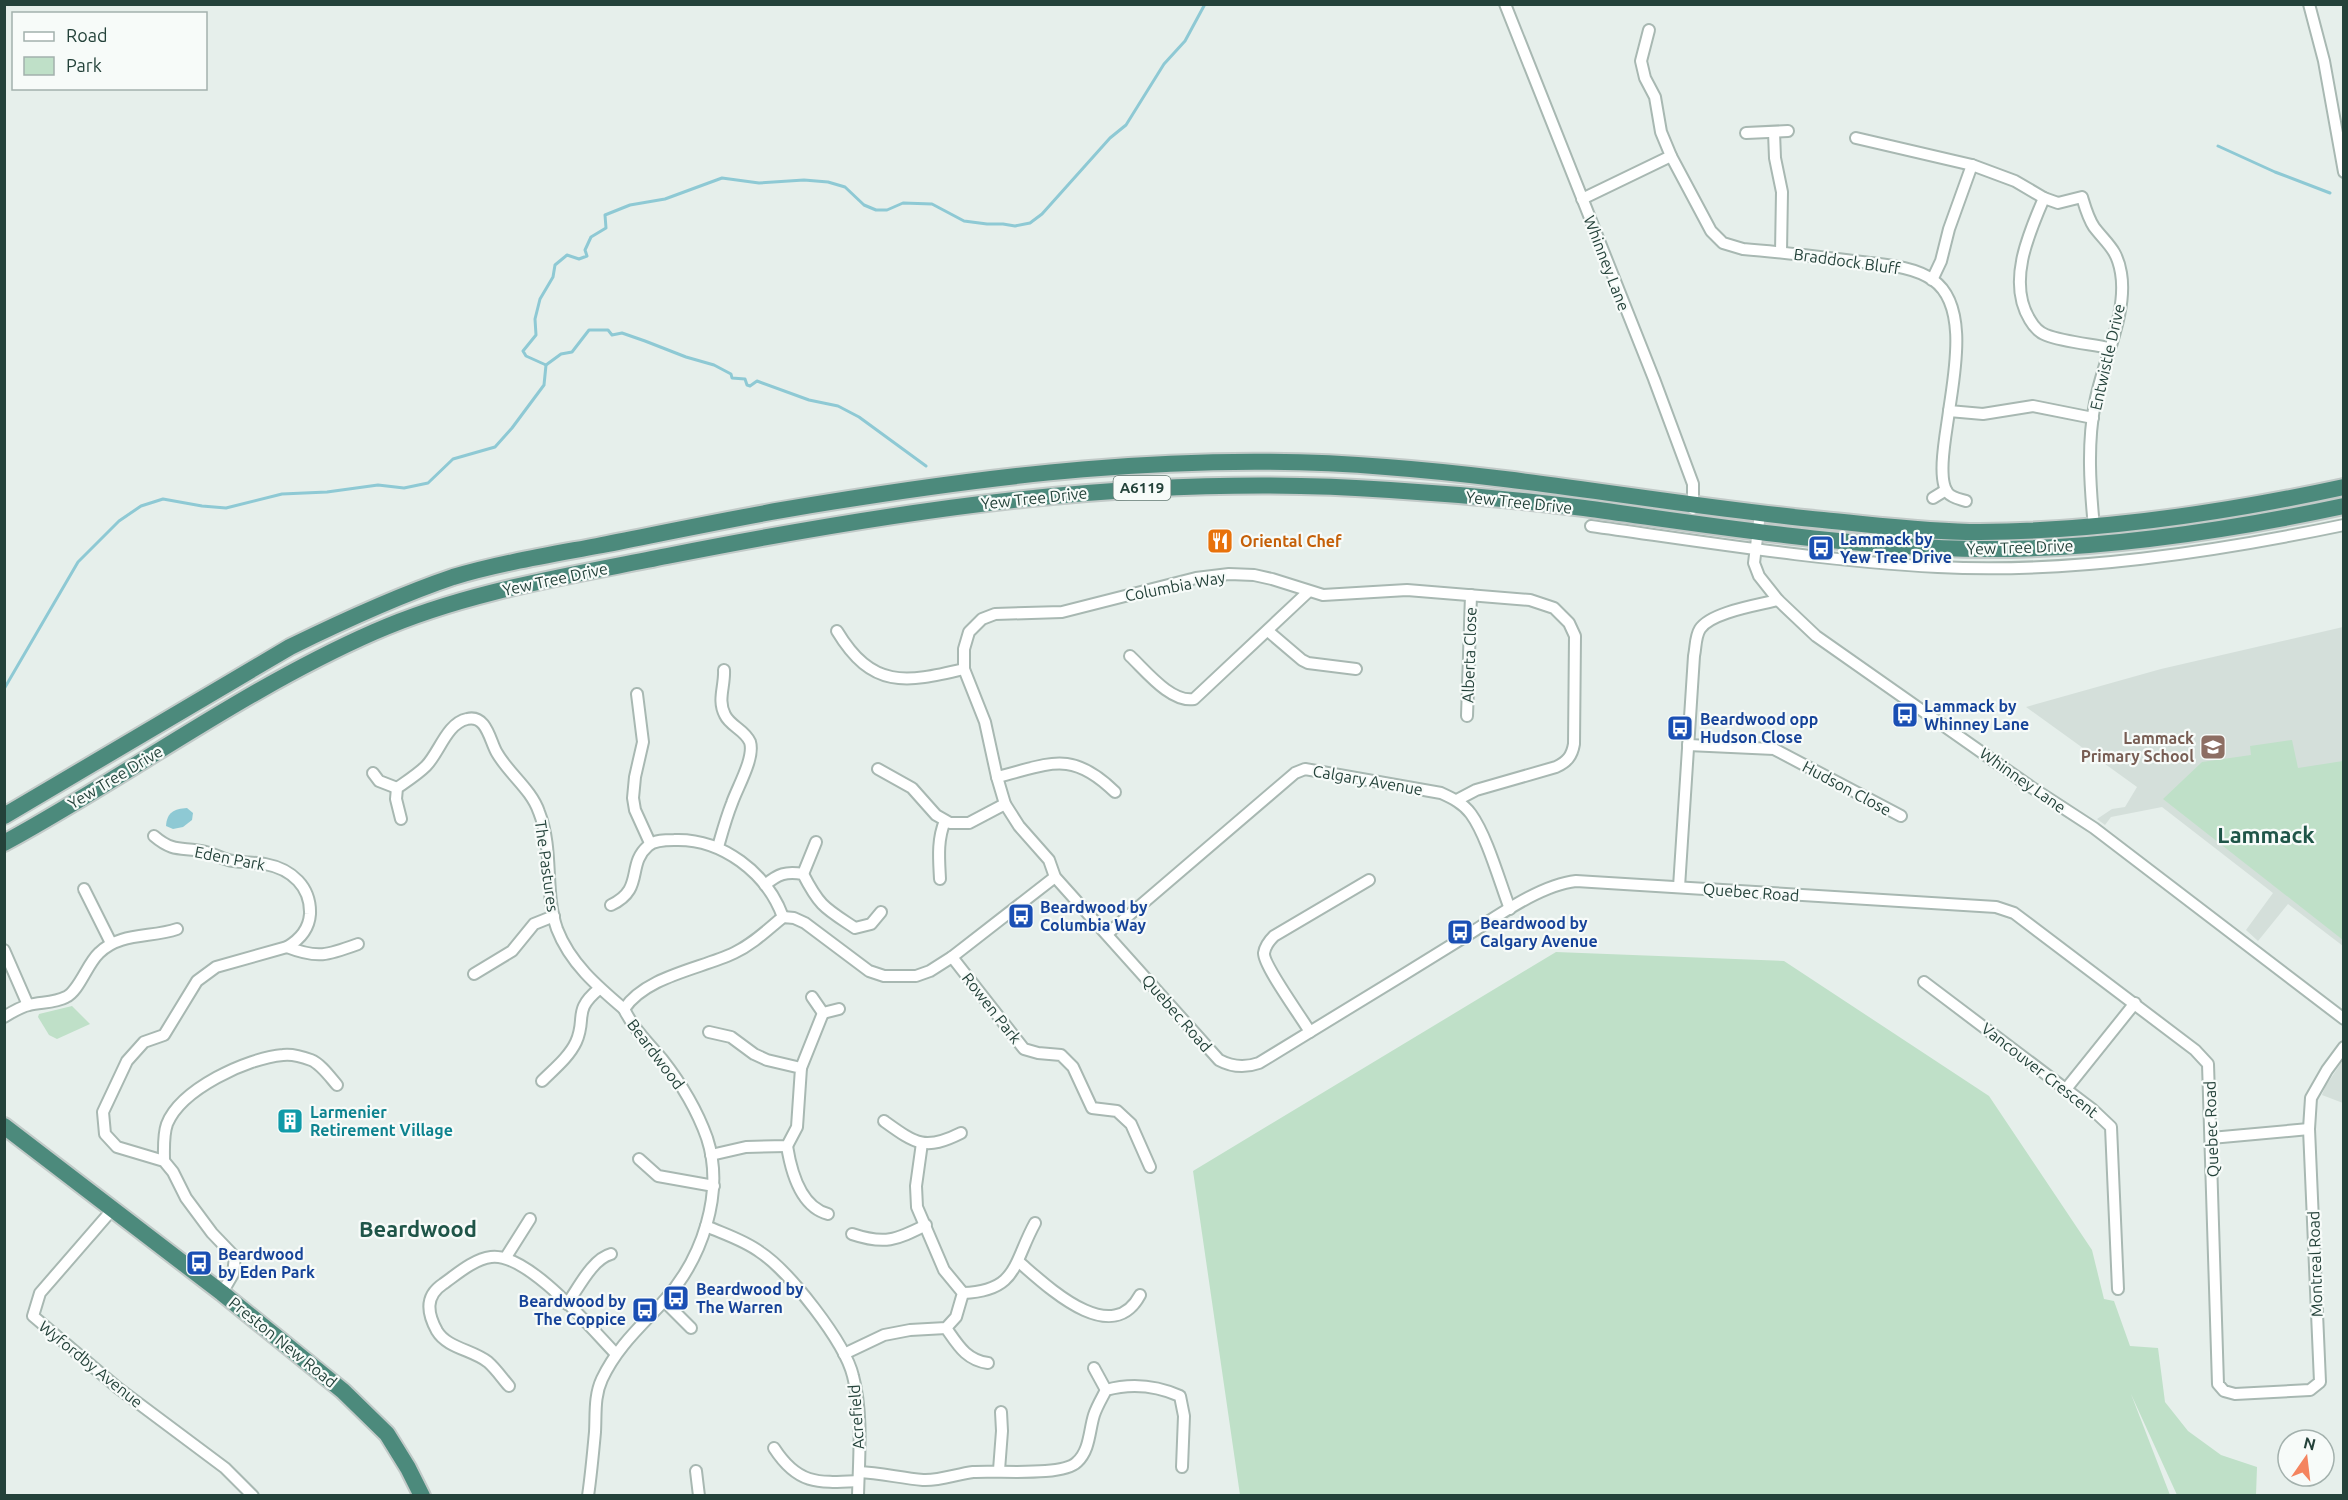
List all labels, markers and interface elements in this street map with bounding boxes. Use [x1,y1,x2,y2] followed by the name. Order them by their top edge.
[12,12,207,90] legend
[66,25,108,45] text: Road
[66,55,102,75] text: Park
[1581,213,1633,313] street label: Whinney Lane
[1793,245,1902,277] street label: Braddock Bluff
[2086,302,2128,412] street label: Entwistle Drive
[1114,476,1170,500] road number: A6119
[980,483,1088,513] street label: Yew Tree Drive
[1465,487,1573,517] street label: Yew Tree Drive
[1205,526,1235,556] restaurant icon: Oriental Chef
[1840,530,1952,566] place label: Lammack by Yew Tree Drive
[1240,532,1342,550] place label: Oriental Chef
[1806,533,1836,563] bus stop icon: Lammack by Yew Tree Drive
[1966,536,2074,558] street label: Yew Tree Drive
[501,559,609,599] street label: Yew Tree Drive
[1123,567,1227,605] street label: Columbia Way
[1458,607,1480,703] street label: Alberta Close
[1924,697,2029,733] place label: Lammack by Whinney Lane
[1890,700,1920,730] bus stop icon: Lammack by Whinney Lane
[1700,710,1818,746] place label: Beardwood opp Hudson Close
[1665,713,1695,743] bus stop icon: Beardwood opp Hudson Close
[2081,729,2194,765] place label: Lammack Primary School
[2198,732,2228,762] school or university icon: Lammack Primary School
[64,742,166,812] street label: Yew Tree Drive
[1977,744,2069,816] street label: Whinney Lane
[1800,757,1894,819] street label: Hudson Close
[1312,761,1424,799] street label: Calgary Avenue
[532,819,562,913] street label: The Pastures
[2217,822,2315,847] district label: Lammack
[193,842,267,874] street label: Eden Park
[1702,880,1800,904] street label: Quebec Road
[1040,898,1148,934] place label: Beardwood by Columbia Way
[1006,901,1036,931] bus stop icon: Beardwood by Columbia Way
[1480,914,1598,950] place label: Beardwood by Calgary Avenue
[1445,917,1475,947] bus stop icon: Beardwood by Calgary Avenue
[959,969,1025,1047] street label: Rowen Park
[1139,971,1215,1055] street label: Quebec Road
[624,1015,688,1093] street label: Beardwood
[1978,1019,2102,1121] street label: Vancouver Crescent
[2200,1080,2222,1178] street label: Quebec Road
[310,1103,453,1139] place label: Larmenier Retirement Village
[275,1106,305,1136] building icon: Larmenier Retirement Village
[2304,1210,2326,1318] street label: Montreal Road
[359,1216,477,1241] district label: Beardwood
[218,1245,315,1281] place label: Beardwood by Eden Park
[184,1248,214,1278] bus stop icon: Beardwood by Eden Park
[696,1280,804,1316] place label: Beardwood by The Warren
[661,1283,691,1313] bus stop icon: Beardwood by The Warren
[519,1292,626,1328] place label: Beardwood by The Coppice
[226,1293,340,1391] street label: Preston New Road
[630,1295,660,1325] bus stop icon: Beardwood by The Coppice
[36,1317,146,1411] street label: Wyfordby Avenue
[845,1384,867,1450] street label: Acrefield
[2276,1428,2336,1488] north arrow
[2302,1433,2318,1454] text: N

